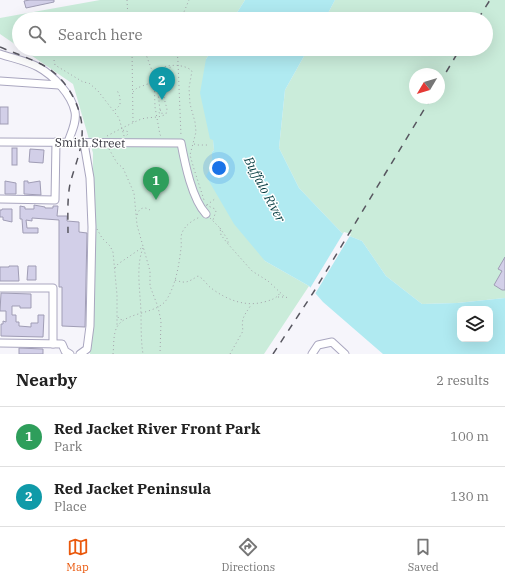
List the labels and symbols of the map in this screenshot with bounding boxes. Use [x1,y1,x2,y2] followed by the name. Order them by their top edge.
[149,67,175,100] pin: 2
[409,68,445,104] north arrow
[55,134,125,151] street label: Smith Street
[240,152,289,225] water label: Buffalo River
[209,158,229,178] your location
[143,167,169,200] pin: 1

